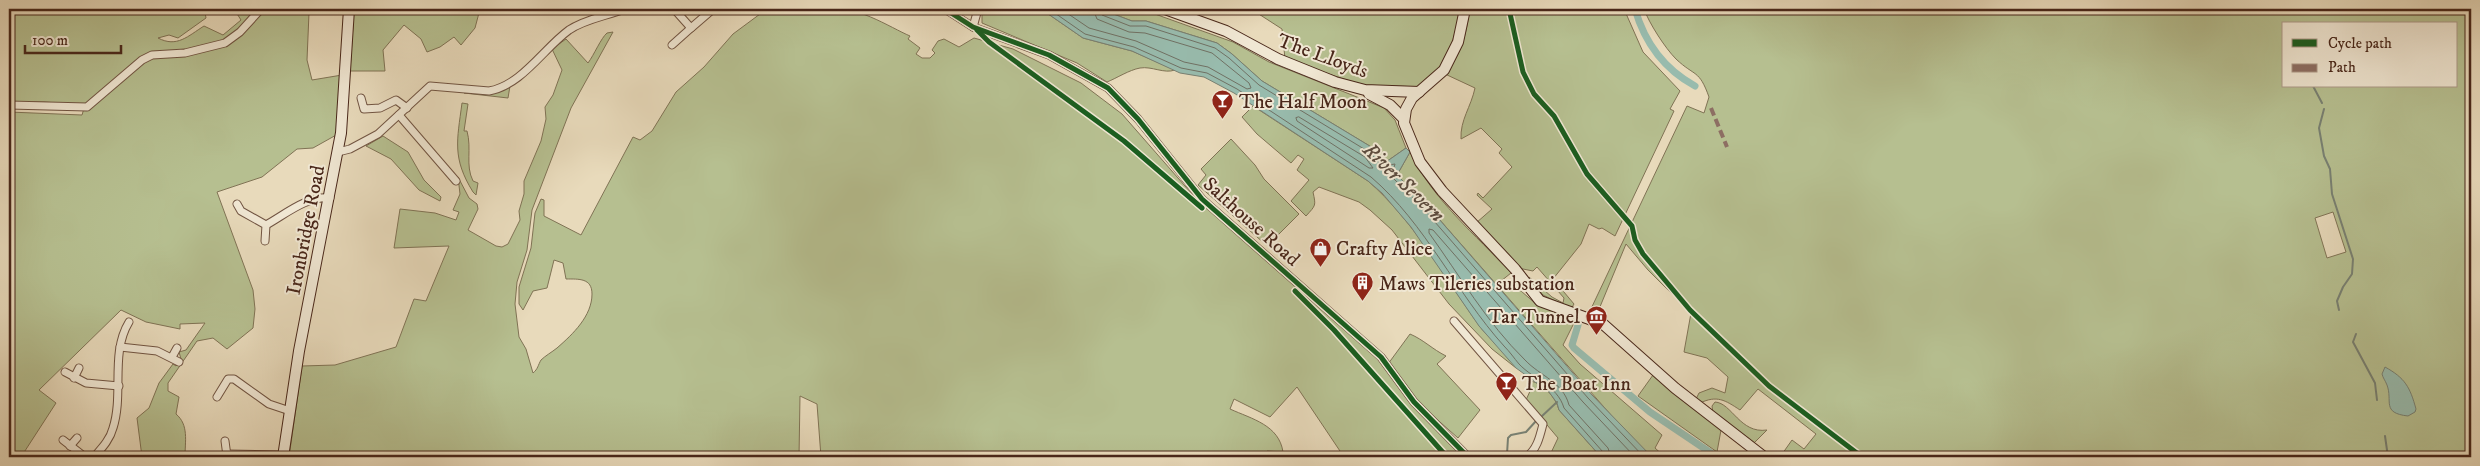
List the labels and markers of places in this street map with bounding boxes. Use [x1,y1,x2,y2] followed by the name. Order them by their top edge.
[1211,89,1235,120] bar icon: The Half Moon
[1239,90,1368,115] place label: The Half Moon
[1308,236,1332,267] shop icon: Crafty Alice
[1336,237,1432,262] place label: Crafty Alice
[1351,271,1375,302] building icon: Maws Tileries substation
[1379,272,1575,297] place label: Maws Tileries substation
[1584,304,1608,335] museum icon: Tar Tunnel
[1488,305,1580,330] place label: Tar Tunnel
[1494,371,1518,402] bar icon: The Boat Inn
[1522,372,1631,397] place label: The Boat Inn

